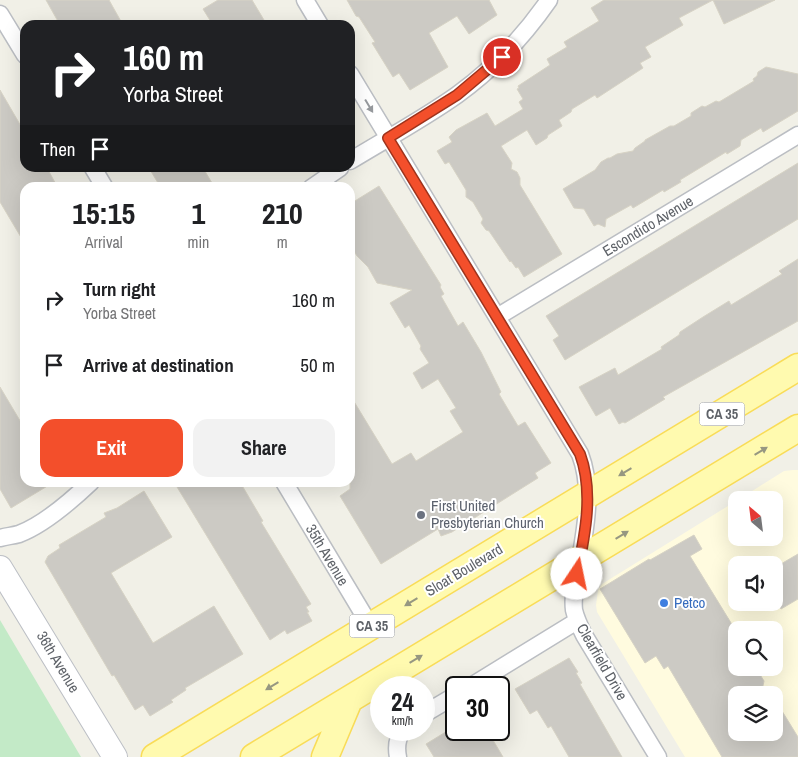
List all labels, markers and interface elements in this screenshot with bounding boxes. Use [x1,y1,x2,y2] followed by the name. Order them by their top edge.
[123,34,204,81] text: 160 m
[481,36,523,78] pin
[40,40,105,105] icon: right
[488,43,516,71] icon: arrive
[123,79,223,109] text: Yorba Street
[365,99,374,112] one-way arrow
[86,135,114,163] icon: arrive
[40,136,76,162] text: Then
[598,190,697,261] street label: Escondido Avenue
[72,193,135,233] text: 15:15
[192,193,205,233] text: 1
[262,193,303,233] text: 210
[85,231,123,253] text: Arrival
[187,231,209,253] text: min
[277,231,288,253] text: m
[83,276,155,302] text: Turn right
[40,286,68,314] icon: right
[292,287,335,313] text: 160 m
[83,302,156,324] text: Yorba Street
[40,351,68,379] icon: arrive
[83,352,234,378] text: Arrive at destination
[300,352,335,378] text: 50 m
[700,402,744,426] road number: CA 35
[40,419,183,477] button: Exit
[193,419,335,477] button: Share
[754,446,767,455] one-way arrow
[619,468,632,477] one-way arrow
[728,491,782,546] north arrow
[728,491,783,741] map controls
[431,495,544,533] place label: First United Presbyterian Church
[415,509,427,521] marker: First United Presbyterian Church
[301,520,354,590] street label: 35th Avenue
[615,530,628,539] one-way arrow
[421,538,506,601] street label: Sloat Boulevard
[550,547,602,599] position arrow
[728,556,783,611] button: sound
[674,592,706,613] place label: Petco
[658,597,670,609] marker: Petco
[405,598,418,607] one-way arrow
[350,614,394,638] road number: CA 35
[572,619,633,704] street label: Clearfield Drive
[728,621,783,676] button: search
[32,627,85,697] street label: 36th Avenue
[409,655,422,664] one-way arrow
[445,676,510,741] speed limit sign: 30
[266,682,279,691] one-way arrow
[391,685,414,719] text: 24
[728,686,783,741] button: layers
[392,713,413,729] text: km/h

